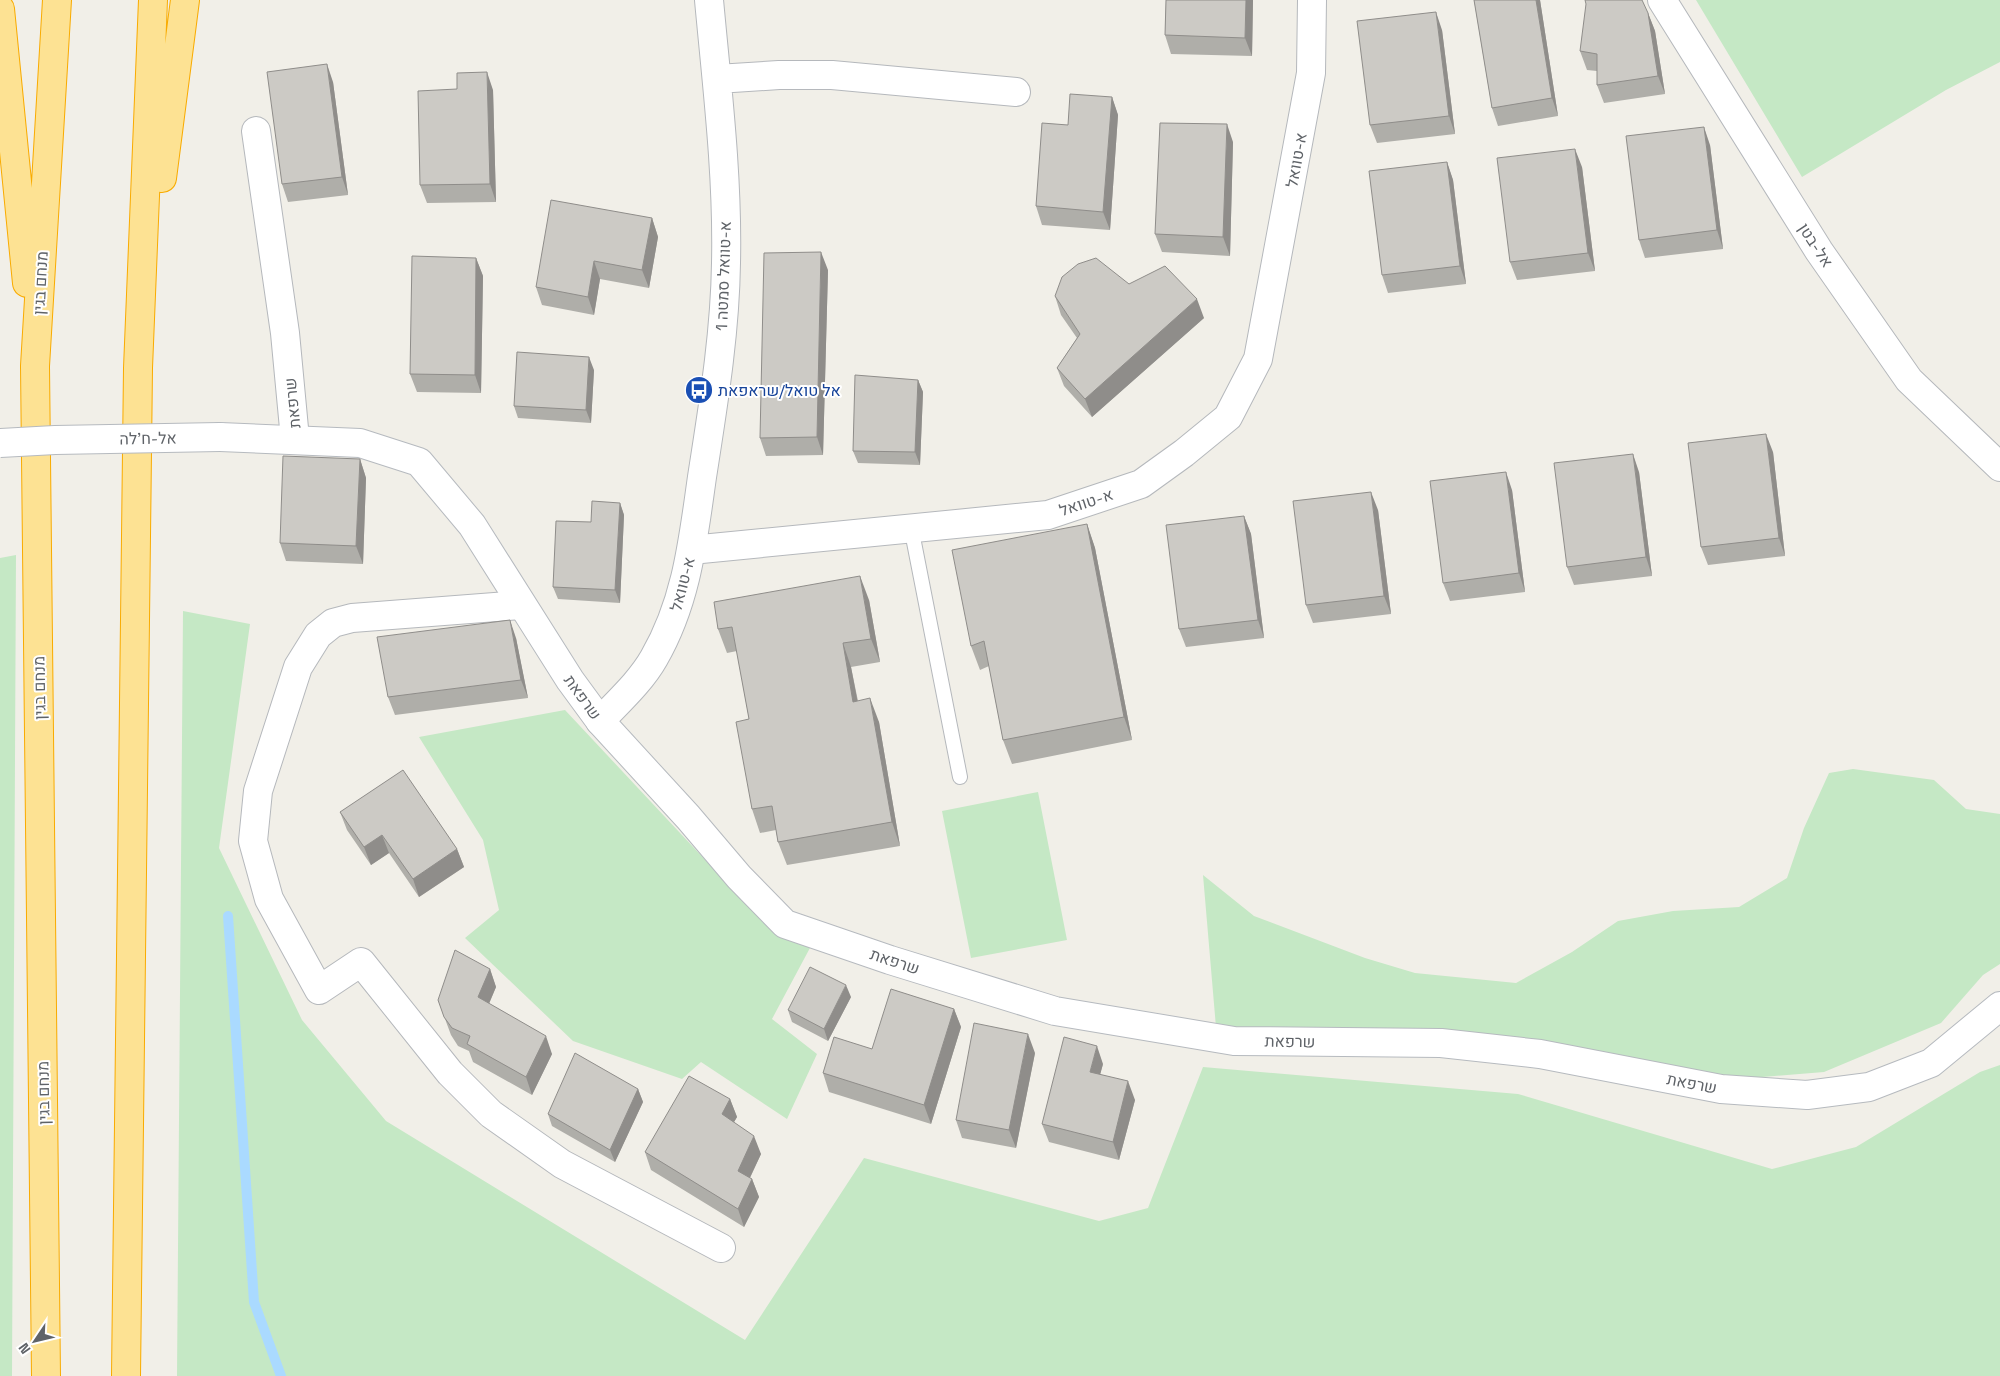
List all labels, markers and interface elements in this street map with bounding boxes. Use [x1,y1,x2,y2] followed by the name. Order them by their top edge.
[1281,131,1312,189] street label: א-טוואל
[1794,219,1838,271] street label: אל-בטן
[711,221,736,331] street label: א-טוואל סמטה 1
[28,251,53,316] street label: מנחם בגין
[684,375,714,405] bus stop icon: אל טואל/שראפאת
[279,377,306,429] street label: שרפאת
[718,380,841,401] place label: אל טואל/שראפאת
[119,428,177,449] street label: אל-ח'לה
[1057,484,1116,521] street label: א-טוואל
[665,555,700,614] street label: א-טוואל
[28,656,51,720] street label: מנחם בגין
[559,671,606,724] street label: שרפאת
[867,944,922,979] street label: שרפאת
[1264,1031,1316,1052] street label: שרפאת
[32,1061,55,1125] street label: מנחם בגין
[1665,1068,1719,1099] street label: שרפאת
[10,1316,60,1366] north arrow
[14,1339,34,1357] text: N

